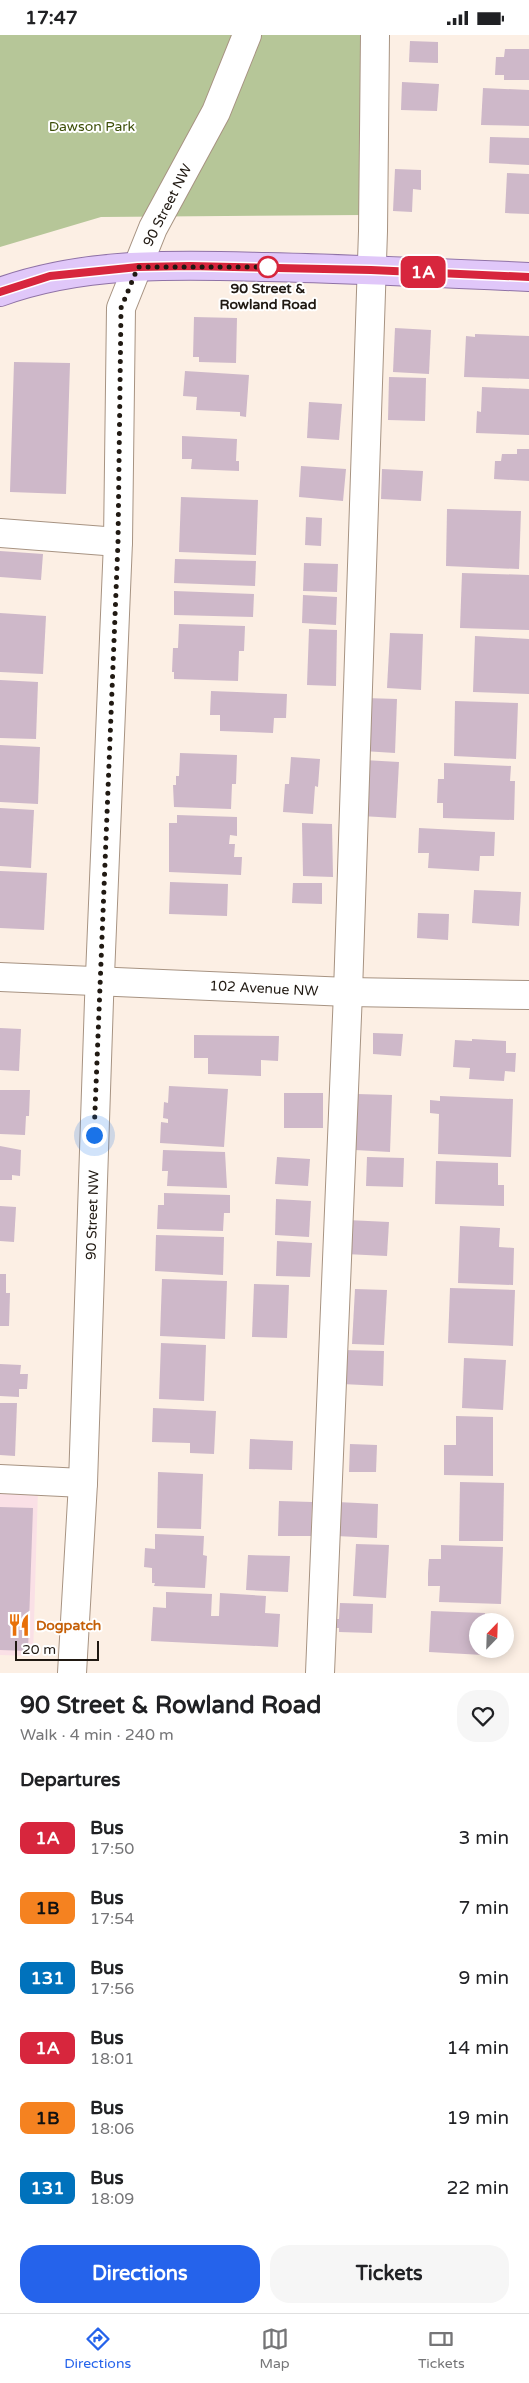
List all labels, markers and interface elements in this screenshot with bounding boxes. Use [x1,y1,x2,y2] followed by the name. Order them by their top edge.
[25,7,78,29] text: 17:47
[49,118,136,135] park label: Dawson Park
[139,161,196,249] street label: 90 Street NW
[257,256,279,278] marker: 90 Street & Rowland Road
[400,256,446,288] line badge: 1A
[411,261,435,283] text: 1A
[219,280,317,313] place label: 90 Street & Rowland Road
[209,977,319,1000] street label: 102 Avenue NW
[82,1123,107,1148] your location
[82,1170,103,1260] street label: 90 Street NW
[6,1612,32,1638] restaurant icon: Dogpatch
[469,1613,514,1657] north arrow
[469,1613,514,1658] map controls
[36,1617,101,1634] place label: Dogpatch
[15,1638,99,1661] scale bar
[22,1641,56,1658] text: 20 m
[457,1690,509,1742] button: heart
[20,1691,321,1720] text: 90 Street & Rowland Road
[20,1725,174,1745] text: Walk · 4 min · 240 m
[20,1769,120,1791] text: Departures
[90,1817,124,1839] text: Bus
[35,1827,60,1849] text: 1A
[458,1827,509,1849] text: 3 min
[90,1839,134,1859] text: 17:50
[90,1887,124,1909] text: Bus
[36,1897,59,1919] text: 1B
[458,1897,509,1919] text: 7 min
[90,1909,134,1929] text: 17:54
[90,1957,124,1979] text: Bus
[31,1967,64,1989] text: 131
[458,1967,509,1989] text: 9 min
[90,1979,134,1999] text: 17:56
[90,2027,124,2049] text: Bus
[35,2037,60,2059] text: 1A
[446,2037,509,2059] text: 14 min
[90,2049,134,2069] text: 18:01
[90,2097,124,2119] text: Bus
[36,2107,59,2129] text: 1B
[446,2107,509,2129] text: 19 min
[90,2119,134,2139] text: 18:06
[90,2167,124,2189] text: Bus
[31,2177,64,2199] text: 131
[446,2177,509,2199] text: 22 min
[90,2189,134,2209] text: 18:09
[20,2245,260,2303] button: Directions
[270,2245,509,2303] button: Tickets
[64,2325,131,2372] tab: Directions
[259,2325,290,2372] tab: Map
[418,2325,465,2372] tab: Tickets

